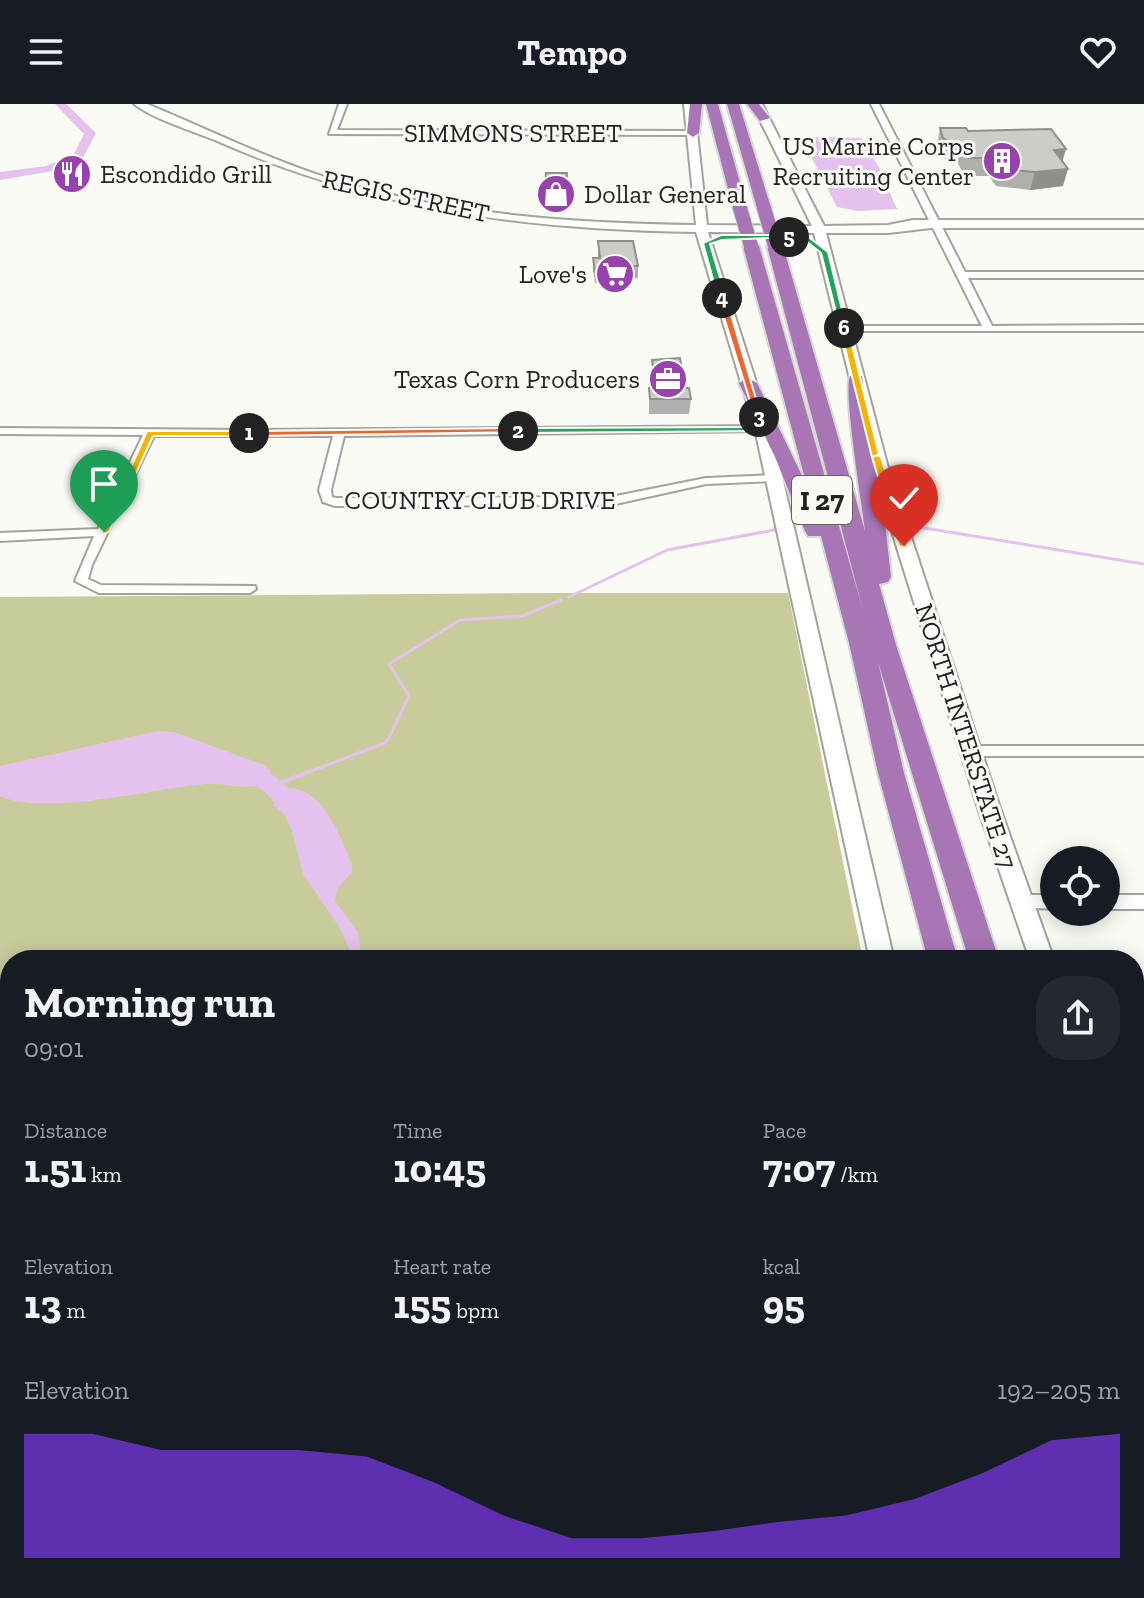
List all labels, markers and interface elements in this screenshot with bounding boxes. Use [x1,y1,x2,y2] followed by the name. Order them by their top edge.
[24,30,68,74] icon: menu
[1076,30,1120,74] icon: heart
[517,31,627,74] text: Tempo
[404,117,622,149] street label: SIMMONS STREET
[773,130,974,192] place label: US Marine Corps Recruiting Center
[981,140,1023,182] building icon: US Marine Corps Recruiting Center
[51,153,93,195] restaurant icon: Escondido Grill
[100,158,272,190] place label: Escondido Grill
[319,163,493,229] street label: REGIS STREET
[535,173,577,215] shop icon: Dollar General
[584,178,746,210] place label: Dollar General
[769,217,809,257] pin: 5
[783,223,795,250] text: 5
[594,253,636,295] supermarket icon: Love's
[519,258,587,290] place label: Love's
[702,278,742,318] pin: 4
[716,284,728,311] text: 4
[824,308,864,348] pin: 6
[838,314,850,341] text: 6
[647,358,689,400] office icon: Texas Corn Producers
[394,363,640,395] place label: Texas Corn Producers
[739,397,779,437] pin: 3
[753,403,765,430] text: 3
[498,411,538,451] pin: 2
[229,413,269,453] pin: 1
[512,417,524,444] text: 2
[245,419,253,446] text: 1
[70,450,138,532] pin
[82,462,126,506] icon: arrive
[870,464,938,546] pin
[792,476,852,524] road number: I 27
[882,476,926,520] icon: check
[344,484,616,516] street label: COUNTRY CLUB DRIVE
[908,599,1024,873] street label: NORTH INTERSTATE 27
[1040,846,1120,926] map controls
[1040,846,1120,926] button: locate
[24,975,275,1028] text: Morning run
[1036,976,1120,1060] button: share
[24,1032,84,1064] text: 09:01
[24,1117,107,1144] text: Distance
[393,1117,442,1144] text: Time
[763,1117,806,1144] text: Pace
[24,1144,86,1192] text: 1.51
[393,1144,486,1192] text: 10:45
[763,1144,835,1192] text: 7:07
[86,1161,122,1188] text: km
[835,1161,878,1188] text: /km
[24,1253,113,1280] text: Elevation
[393,1253,491,1280] text: Heart rate
[763,1253,800,1280] text: kcal
[24,1280,61,1328] text: 13
[393,1280,451,1328] text: 155
[763,1280,805,1328] text: 95
[61,1297,85,1324] text: m
[451,1297,499,1324] text: bpm
[24,1374,129,1406] text: Elevation
[997,1374,1120,1406] text: 192–205 m

